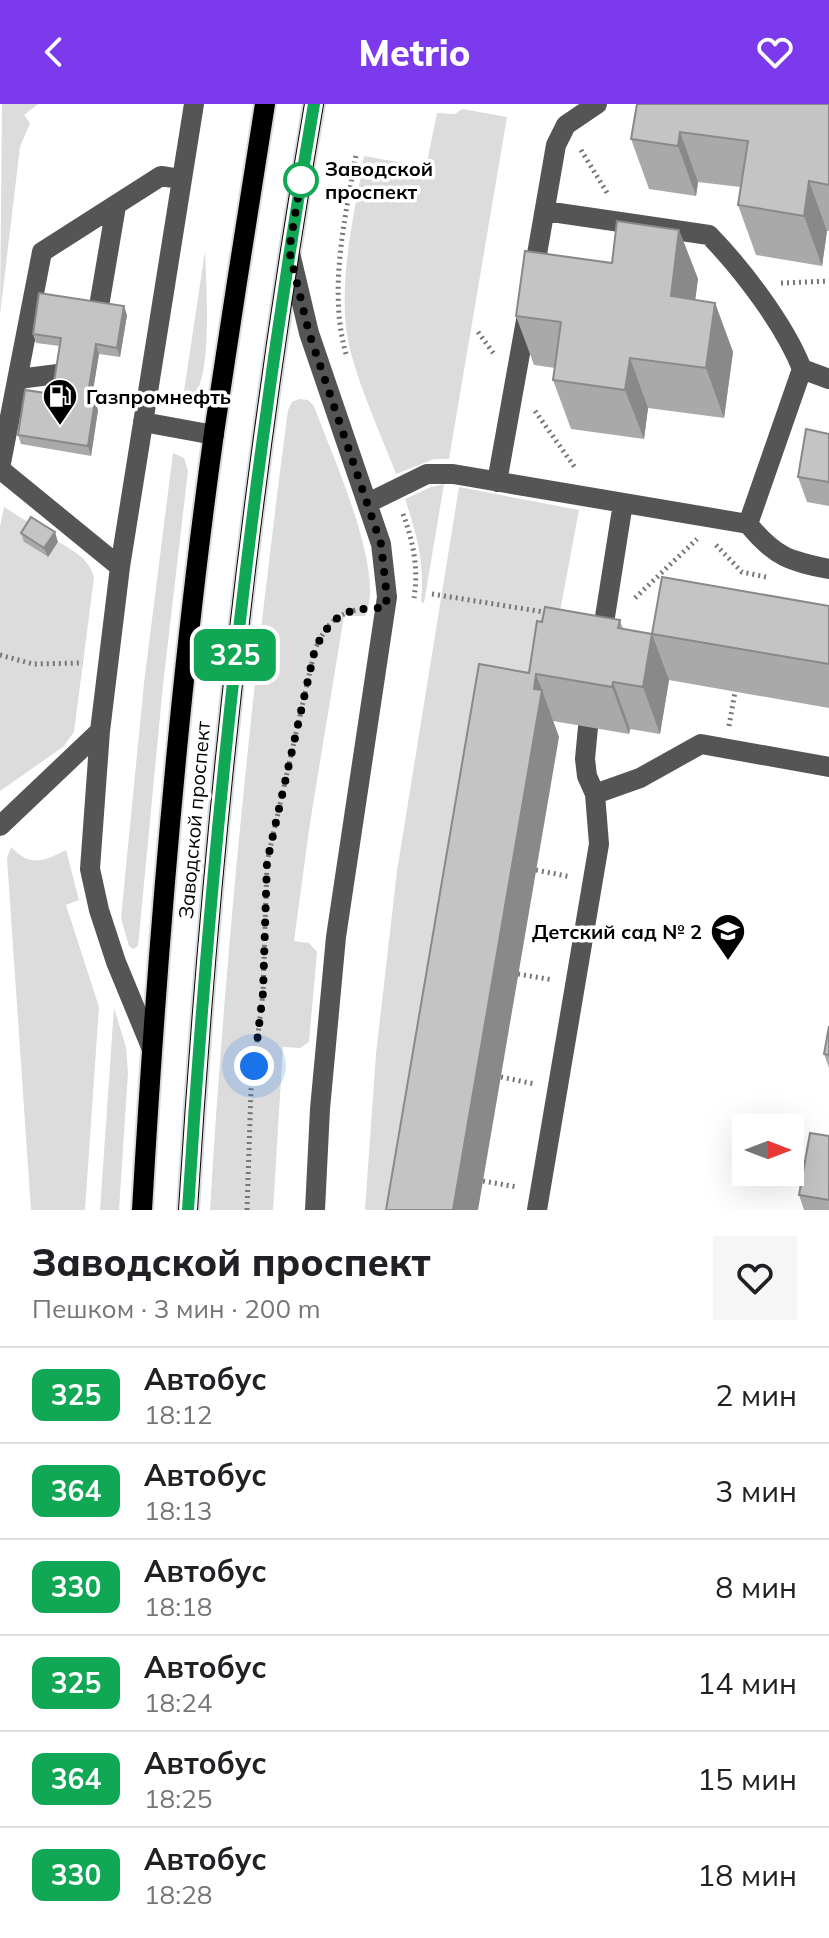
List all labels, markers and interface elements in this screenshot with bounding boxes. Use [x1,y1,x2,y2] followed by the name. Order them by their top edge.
[32,30,76,74] icon: back
[359,30,470,75] text: Metrio
[753,30,797,74] icon: heart
[325,156,433,204] place label: Заводской проспект
[284,163,318,197] marker: Заводской проспект
[41,377,79,427] fuel station icon: Газпромнефть
[86,384,231,409] place label: Газпромнефть
[189,629,281,681] line badge: 325
[210,637,260,672] text: 325
[173,719,215,920] street label: Заводской проспект
[709,912,747,962] school or university icon: Детский сад № 2
[532,919,702,944] place label: Детский сад № 2
[234,1046,274,1086] your location
[732,1114,804,1186] north arrow
[732,1114,804,1186] map controls
[713,1236,797,1320] button: heart
[32,1238,431,1286] text: Заводской проспект
[32,1292,321,1325] text: Пешком · 3 мин · 200 m
[144,1360,267,1398] text: Автобус
[715,1376,797,1414] text: 2 мин
[51,1377,101,1412] text: 325
[144,1398,212,1431] text: 18:12
[144,1456,267,1494] text: Автобус
[715,1472,797,1510] text: 3 мин
[51,1473,101,1508] text: 364
[144,1494,212,1527] text: 18:13
[144,1552,267,1590] text: Автобус
[715,1568,797,1606] text: 8 мин
[51,1569,101,1604] text: 330
[144,1590,212,1623] text: 18:18
[144,1648,267,1686] text: Автобус
[697,1664,797,1702] text: 14 мин
[51,1665,101,1700] text: 325
[144,1686,212,1719] text: 18:24
[144,1744,267,1782] text: Автобус
[697,1760,797,1798] text: 15 мин
[51,1761,101,1796] text: 364
[144,1782,212,1815] text: 18:25
[144,1840,267,1878] text: Автобус
[697,1856,797,1894] text: 18 мин
[51,1857,101,1892] text: 330
[144,1878,212,1911] text: 18:28

